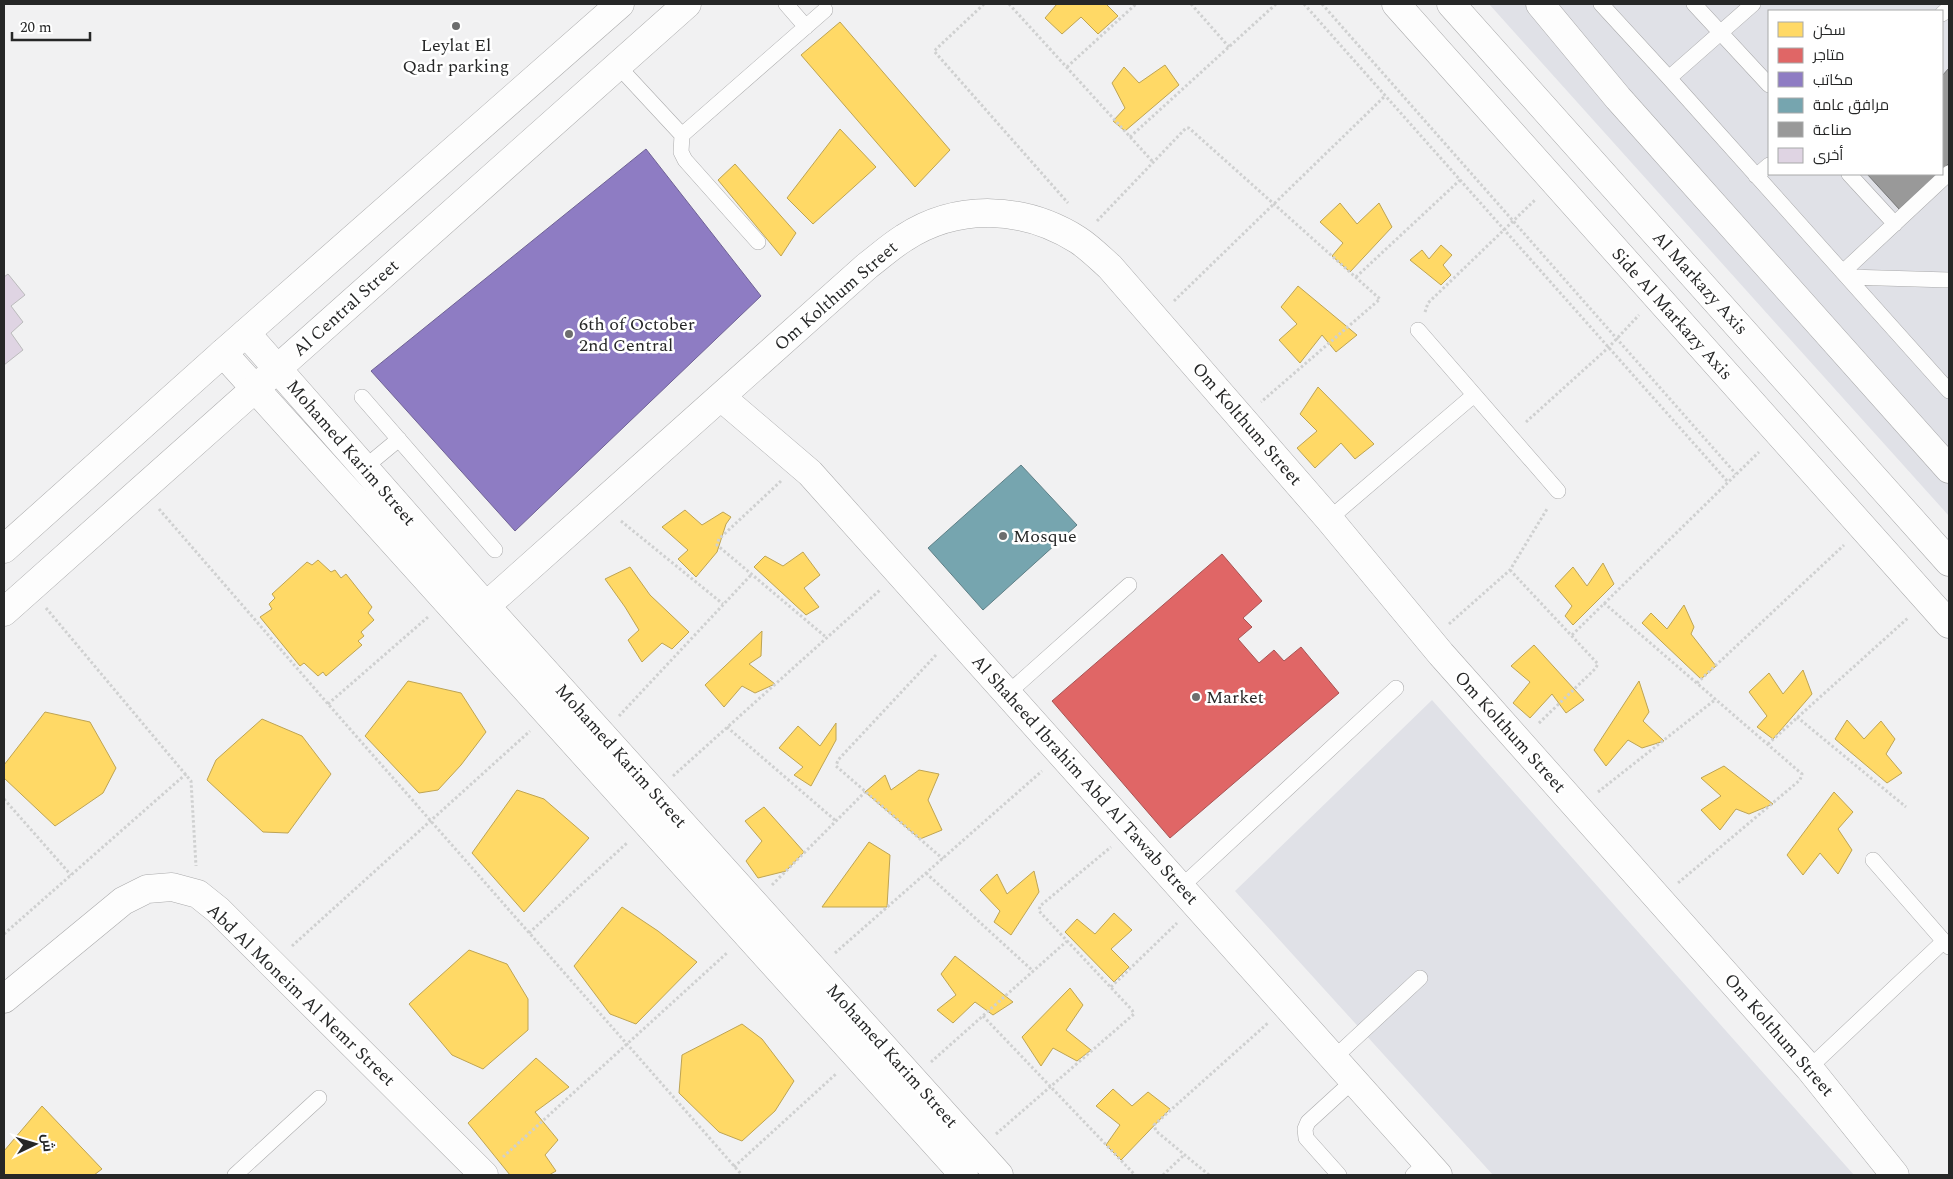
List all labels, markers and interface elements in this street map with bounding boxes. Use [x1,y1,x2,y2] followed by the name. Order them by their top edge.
[12,10,90,42] scale bar
[1768,10,1943,175] legend
[20,16,52,39] text: 20 m
[1813,19,1846,42] text: سكن
[450,20,462,32] marker: Leylat El Qadr parking
[403,32,509,80] place label: Leylat El Qadr parking
[1812,44,1844,67] text: متاجر
[1813,69,1853,92] text: مكاتب
[1813,94,1889,117] text: مرافق عامة
[1813,119,1852,142] text: صناعة
[1813,144,1843,167] text: أخرى
[1646,225,1754,341] street label: Al Markazy Axis
[768,235,904,357] street label: Om Kolthum Street
[1605,242,1739,386] street label: Side Al Markazy Axis
[287,253,405,363] street label: Al Central Street
[579,311,695,359] place label: 6th of October 2nd Central
[563,328,575,340] marker: 6th of October 2nd Central
[1186,356,1308,492] street label: Om Kolthum Street
[280,374,422,532] street label: Mohamed Karim Street
[1013,523,1077,550] place label: Mosque
[997,530,1009,542] marker: Mosque
[965,649,1205,911] street label: Al Shaheed Ibrahim Abd Al Tawab Street
[1448,665,1572,799] street label: Om Kolthum Street
[549,678,693,834] street label: Mohamed Karim Street
[1206,684,1264,711] place label: Market
[1190,691,1202,703] marker: Market
[201,897,401,1093] street label: Abd Al Moneim Al Nemr Street
[1718,967,1840,1103] street label: Om Kolthum Street
[820,978,964,1134] street label: Mohamed Karim Street
[10,1119,60,1169] north arrow
[36,1133,59,1153] text: ش

